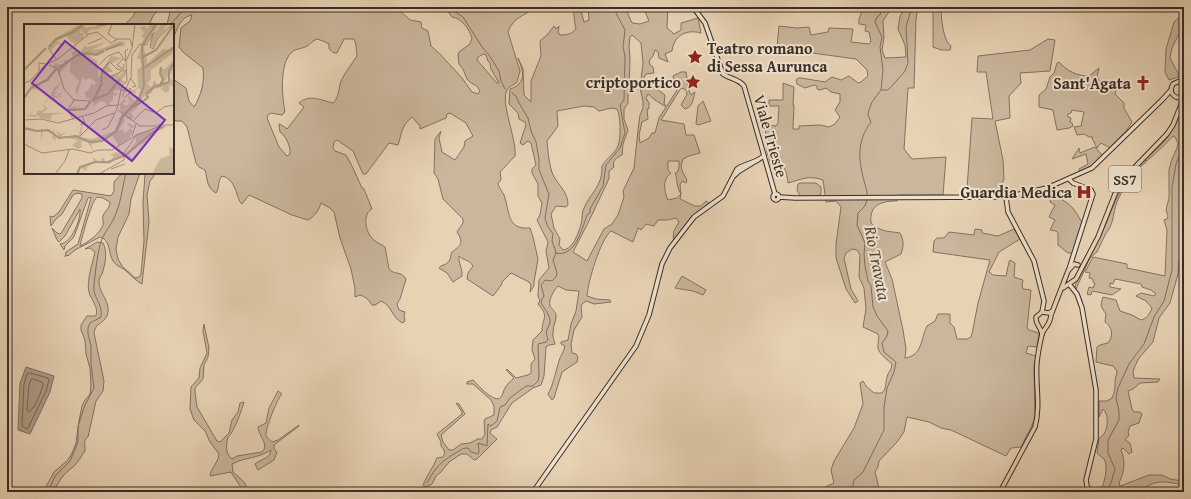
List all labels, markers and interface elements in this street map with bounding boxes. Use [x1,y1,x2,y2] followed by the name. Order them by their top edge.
[24,24,174,174] inset map
[707,36,828,78] place label: Teatro romano di Sessa Aurunca
[686,48,704,66] place icon: Teatro romano di Sessa Aurunca
[586,70,681,94] place label: criptoportico
[1053,71,1132,95] place label: Sant'Agata
[684,73,702,91] place icon: criptoportico
[1134,74,1152,92] church icon: Sant'Agata
[748,92,794,180] street label: Viale Trieste
[1109,166,1141,192] road number: SS7
[960,180,1073,204] place label: Guardia Medica
[1075,183,1093,201] hospital icon: Guardia Medica
[858,223,897,302] water label: Rio Travata

